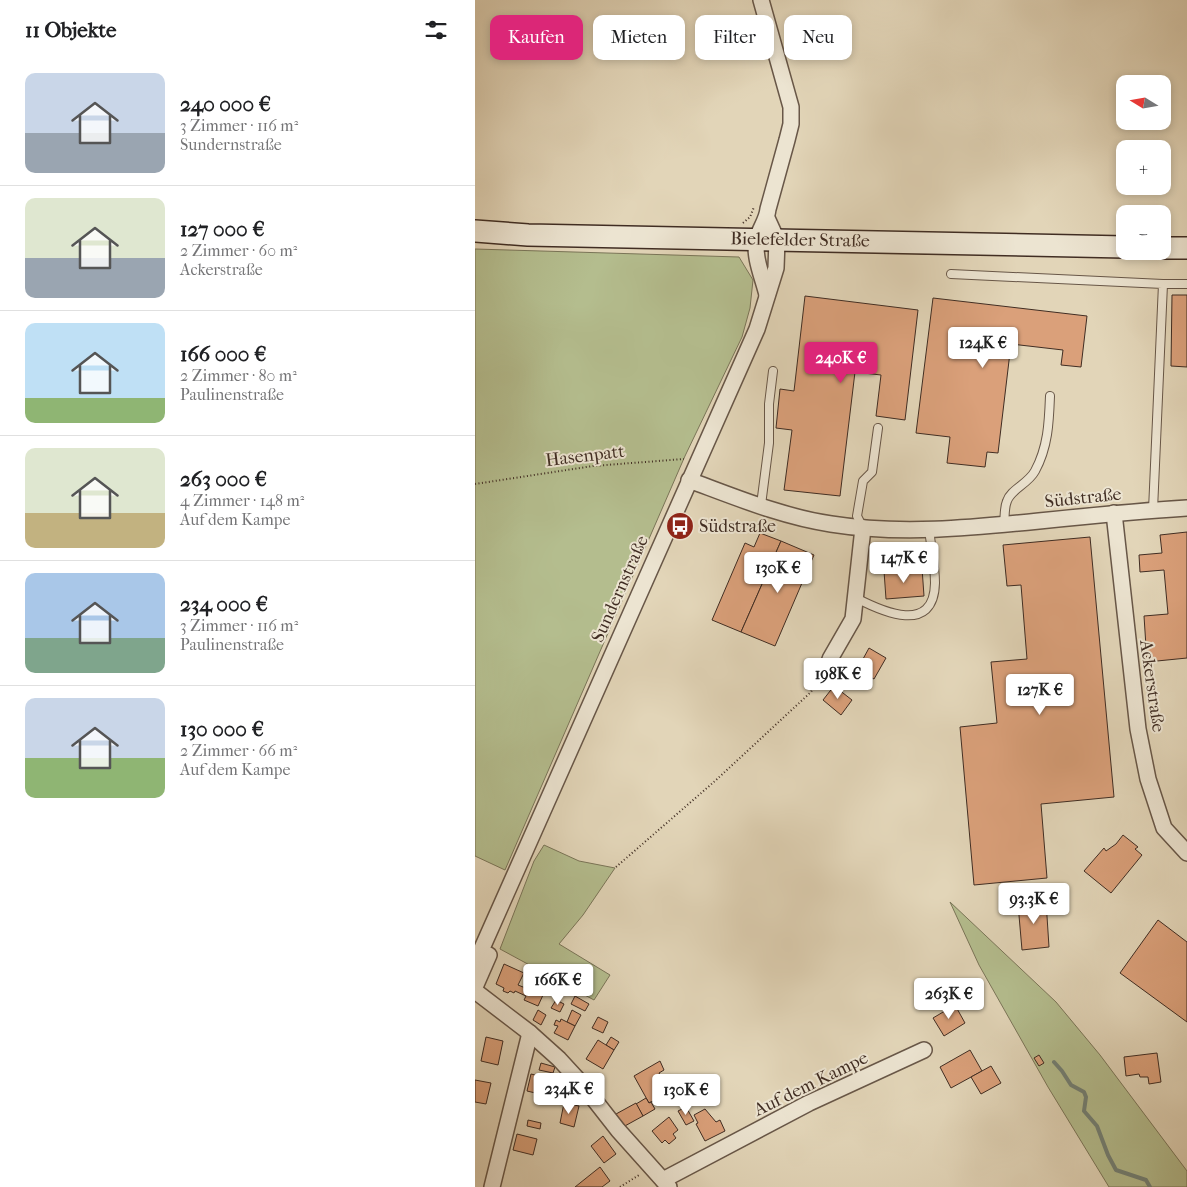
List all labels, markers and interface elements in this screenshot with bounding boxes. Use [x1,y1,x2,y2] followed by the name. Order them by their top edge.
[490,15,583,60] chip: Kaufen
[593,15,685,60] chip: Mieten
[695,15,774,60] chip: Filter
[784,15,852,60] chip: Neu
[422,16,450,44] icon: filters
[25,18,116,42] text: 11 Objekte
[1116,75,1171,130] north arrow
[1116,75,1171,260] map controls
[180,92,271,116] text: 240 000 €
[65,93,125,153] icon: home
[180,116,298,135] text: 3 Zimmer · 116 m²
[180,135,282,154] text: Sundernstraße
[1116,140,1171,195] button: +
[1116,205,1171,260] button: −
[180,217,265,241] text: 127 000 €
[65,218,125,278] icon: home
[730,228,870,252] street label: Bielefelder Straße
[180,241,297,260] text: 2 Zimmer · 60 m²
[180,260,263,279] text: Ackerstraße
[942,326,1024,369] pin: 124K €
[959,333,1007,352] text: 124K €
[180,342,266,366] text: 166 000 €
[800,342,882,384] pin: 240K €
[65,343,125,403] icon: home
[815,348,867,367] text: 240K €
[180,366,297,385] text: 2 Zimmer · 80 m²
[180,385,284,404] text: Paulinenstraße
[544,441,626,471] street label: Hasenpatt
[180,467,267,491] text: 263 000 €
[65,468,125,528] icon: home
[1044,484,1122,512] street label: Südstraße
[180,491,304,510] text: 4 Zimmer · 148 m²
[180,510,290,529] text: Auf dem Kampe
[665,511,695,541] bus stop icon: Südstraße
[699,516,776,537] place label: Südstraße
[587,532,653,646] street label: Sundernstraße
[863,542,945,584] pin: 147K €
[881,548,928,567] text: 147K €
[737,552,819,594] pin: 130K €
[755,558,801,577] text: 130K €
[180,592,268,616] text: 234 000 €
[65,593,125,653] icon: home
[180,616,298,635] text: 3 Zimmer · 116 m²
[180,635,284,654] text: Paulinenstraße
[1135,638,1169,734] street label: Ackerstraße
[797,658,879,700] pin: 198K €
[815,664,861,683] text: 198K €
[999,674,1081,716] pin: 127K €
[1017,680,1063,699] text: 127K €
[180,717,264,741] text: 130 000 €
[65,718,125,778] icon: home
[180,741,297,760] text: 2 Zimmer · 66 m²
[180,760,290,779] text: Auf dem Kampe
[988,882,1080,925] pin: 93.3K €
[1009,889,1059,908] text: 93.3K €
[517,964,599,1006] pin: 166K €
[534,970,582,989] text: 166K €
[908,978,990,1020] pin: 263K €
[925,984,973,1003] text: 263K €
[750,1047,872,1121] street label: Auf dem Kampe
[528,1072,610,1115] pin: 234K €
[645,1074,727,1116] pin: 130K €
[545,1079,593,1098] text: 234K €
[663,1080,709,1099] text: 130K €

